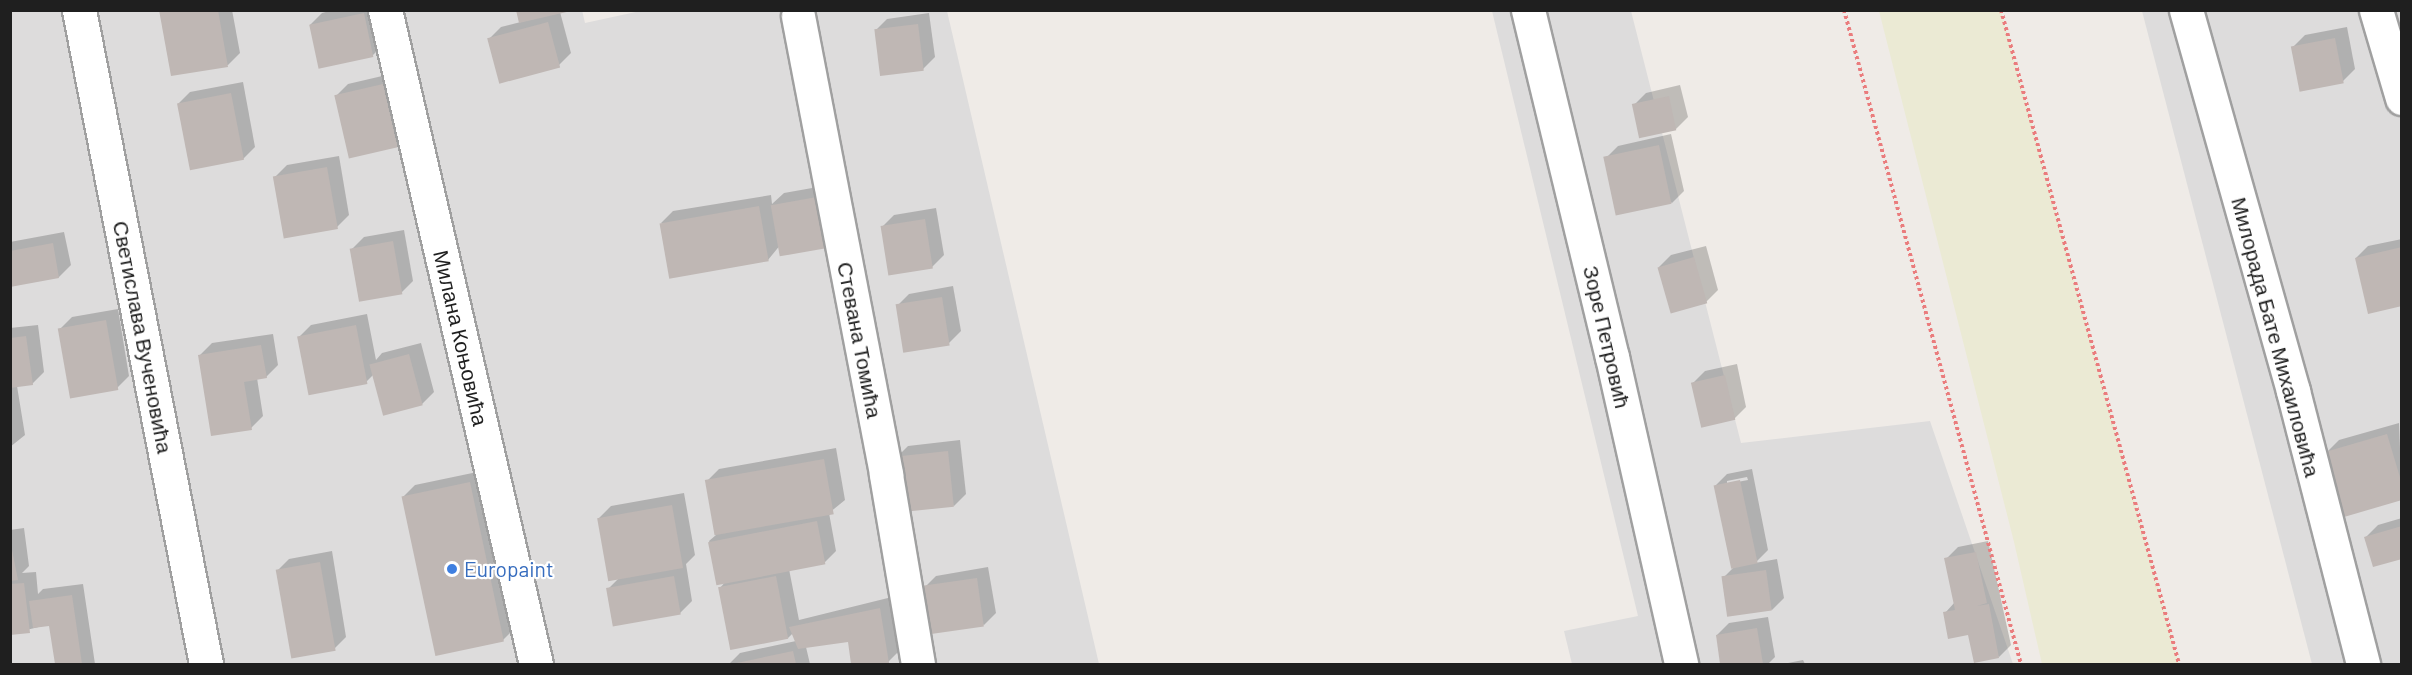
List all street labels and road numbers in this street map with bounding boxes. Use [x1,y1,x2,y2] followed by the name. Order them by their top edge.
[2227,194,2325,480] street label: Милорада Бате Михаиловића
[108,219,178,455] street label: Светислава Вученовића
[429,248,493,428] street label: Милана Коњовића
[832,260,888,420] street label: Стевана Томића
[1578,263,1636,411] street label: Зоре Петровић

